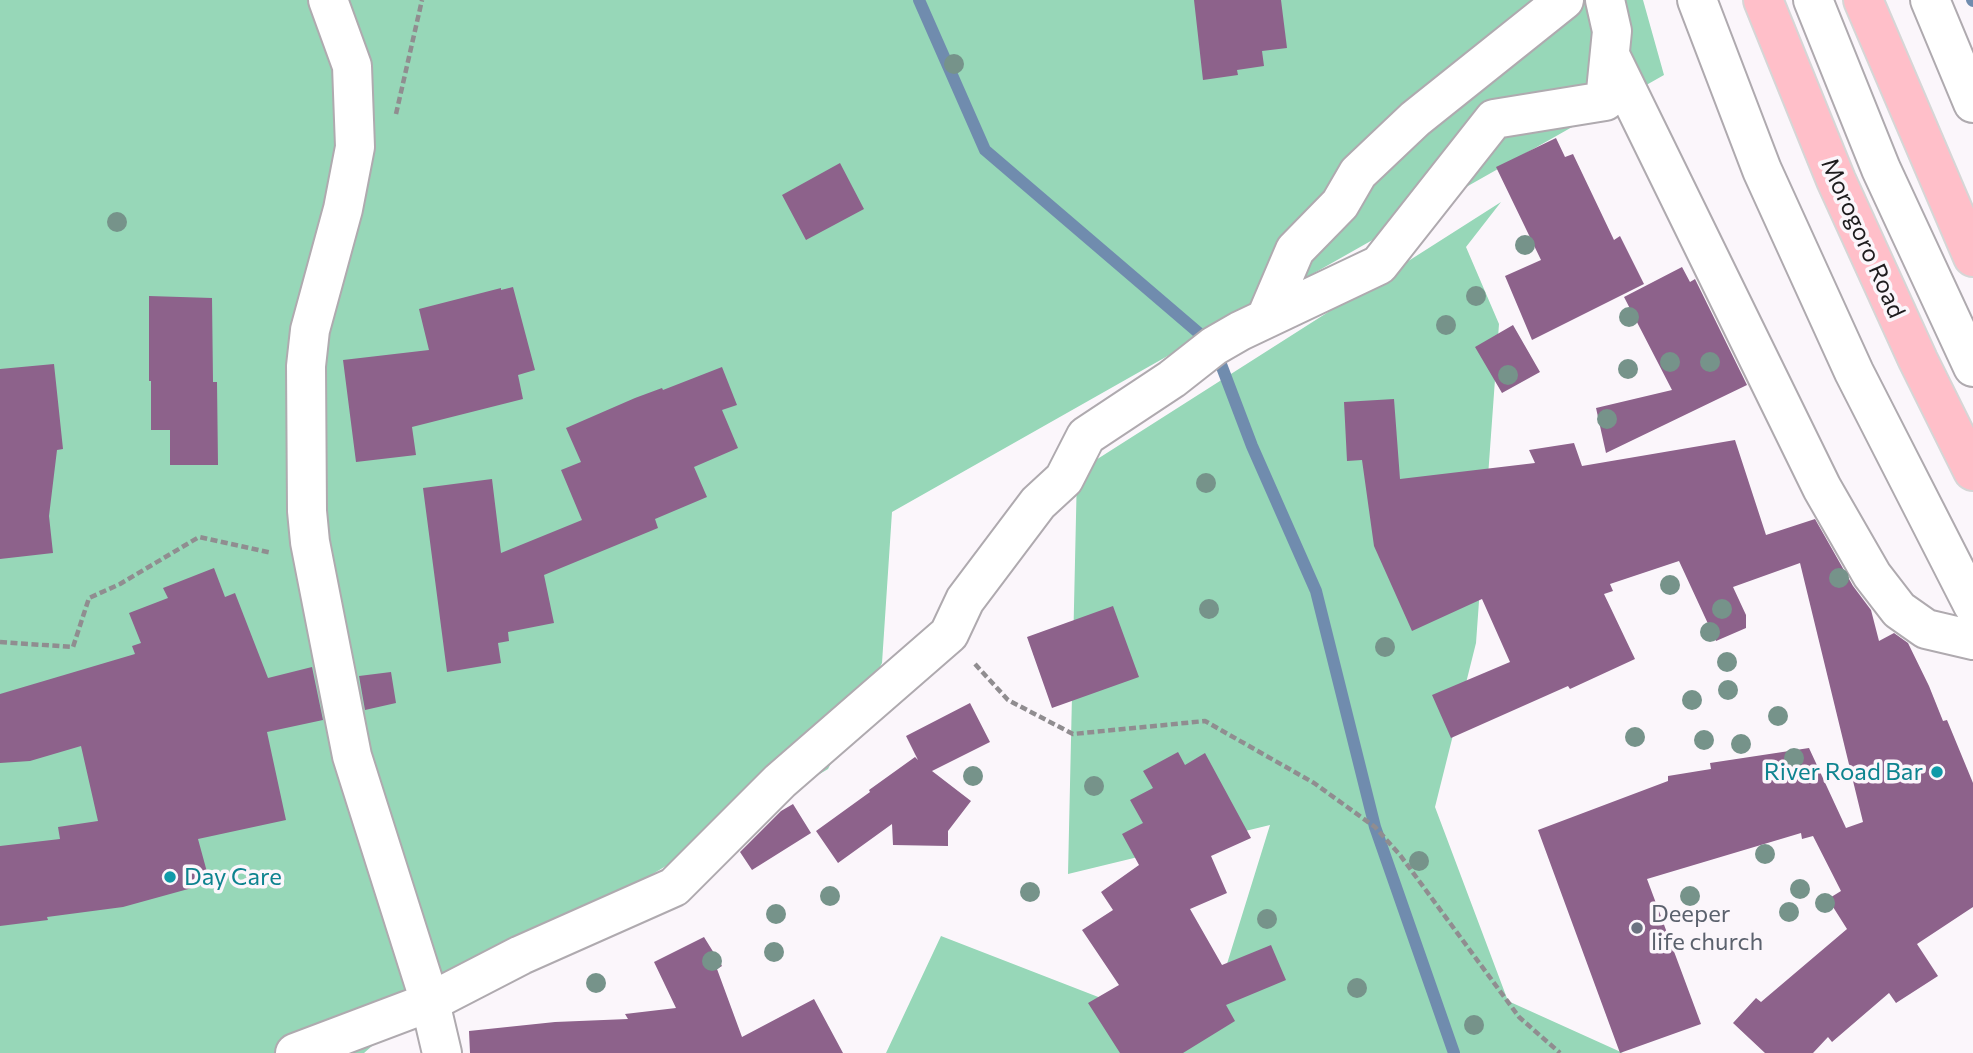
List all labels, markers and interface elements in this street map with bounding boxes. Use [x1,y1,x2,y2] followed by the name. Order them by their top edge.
[1815,154,1911,322] street label: Morogoro Road
[1764,758,1923,786] place label: River Road Bar
[1929,764,1945,780] marker: River Road Bar
[184,863,282,891] place label: Day Care
[162,869,178,885] marker: Day Care
[1651,900,1763,956] place label: Deeper life church
[1629,920,1645,936] marker: Deeper life church

